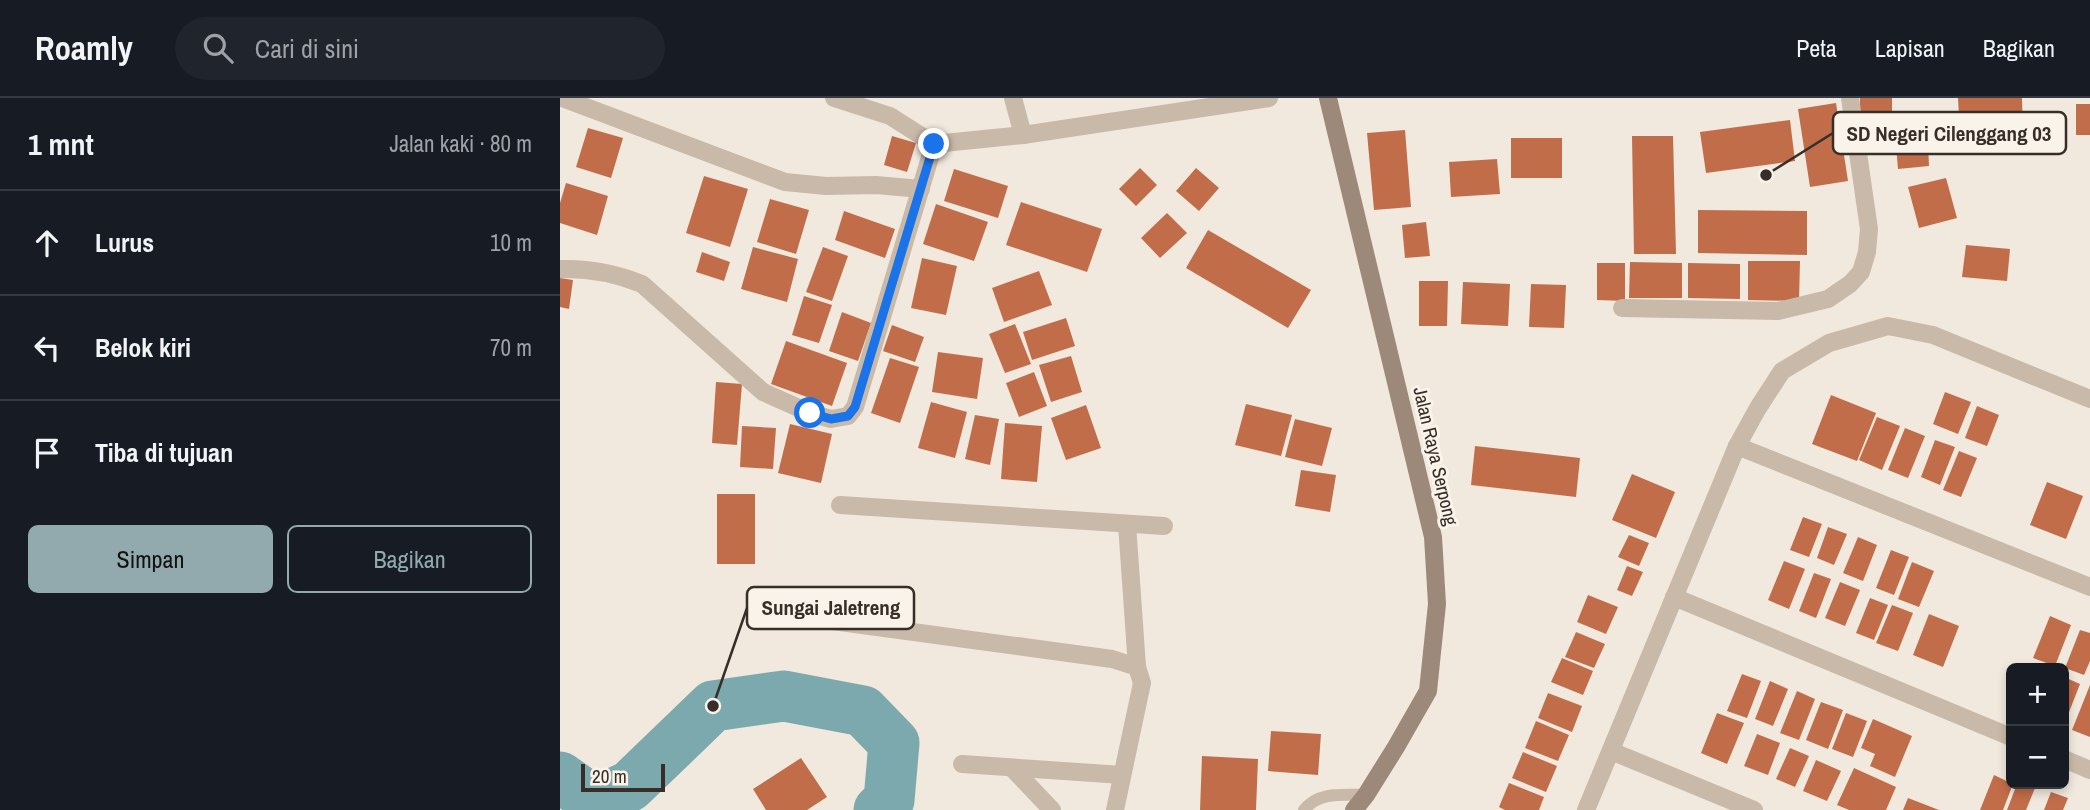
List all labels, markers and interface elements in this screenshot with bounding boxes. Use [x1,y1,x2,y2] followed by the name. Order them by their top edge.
[175,17,665,80] search box
[35,26,133,70] text: Roamly
[199,29,237,67] icon: search
[255,31,359,66] text: Cari di sini
[1796,32,1837,64] text: Peta
[1875,32,1945,64] text: Lapisan
[1983,32,2055,64] text: Bagikan
[1833,112,2066,154] callout: SD Negeri Cilenggang 03
[1847,119,2051,148] text: SD Negeri Cilenggang 03
[28,124,94,164] text: 1 mnt
[389,128,532,159] text: Jalan kaki · 80 m
[918,128,949,159] route end
[28,224,66,262] icon: ahead
[95,225,154,260] text: Lurus
[490,227,532,258] text: 10 m
[28,329,66,367] icon: left
[95,330,191,365] text: Belok kiri
[490,332,532,363] text: 70 m
[1407,384,1465,528] street label: Jalan Raya Serpong
[794,397,825,428] route start
[28,434,66,472] icon: arrive
[95,435,233,470] text: Tiba di tujuan
[28,525,273,593] button: Simpan
[287,525,532,593] button: Bagikan
[747,587,914,629] callout: Sungai Jaletreng
[762,593,901,622] text: Sungai Jaletreng
[2006,663,2069,789] map controls
[2006,663,2069,726] button: +
[2006,726,2069,789] button: −
[581,761,665,793] scale bar
[592,763,627,789] text: 20 m

